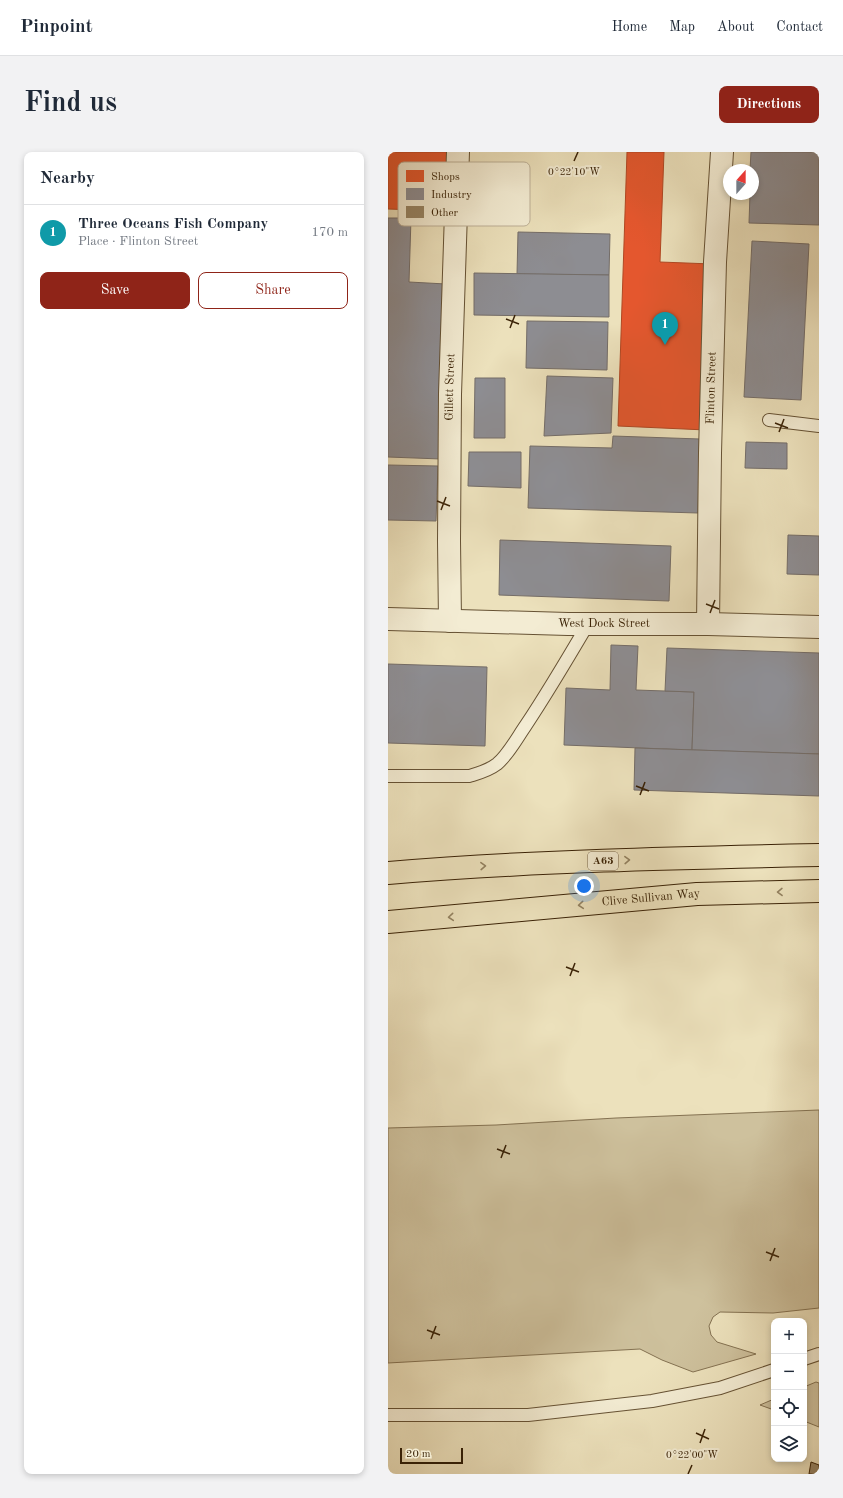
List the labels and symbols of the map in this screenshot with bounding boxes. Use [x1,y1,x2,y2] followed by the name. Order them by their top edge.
[398,162,530,226] legend
[723,164,759,200] north arrow
[548,167,600,177] text: 0°22'10"W
[431,172,460,183] text: Shops
[431,190,472,201] text: Industry
[431,208,459,219] text: Other
[652,312,678,345] pin: 1
[705,351,719,425] street label: Flinton Street
[444,353,457,421] street label: Gillett Street
[558,618,650,630] street label: West Dock Street
[588,852,618,870] road number: A63
[624,856,630,865] one-way arrow
[480,862,486,870] one-way arrow
[574,876,594,896] your location
[601,888,701,909] street label: Clive Sullivan Way
[777,888,783,896] one-way arrow
[577,900,584,909] one-way arrow
[448,912,454,921] one-way arrow
[400,1446,463,1465] scale bar
[666,1450,718,1460] text: 0°22'00"W

